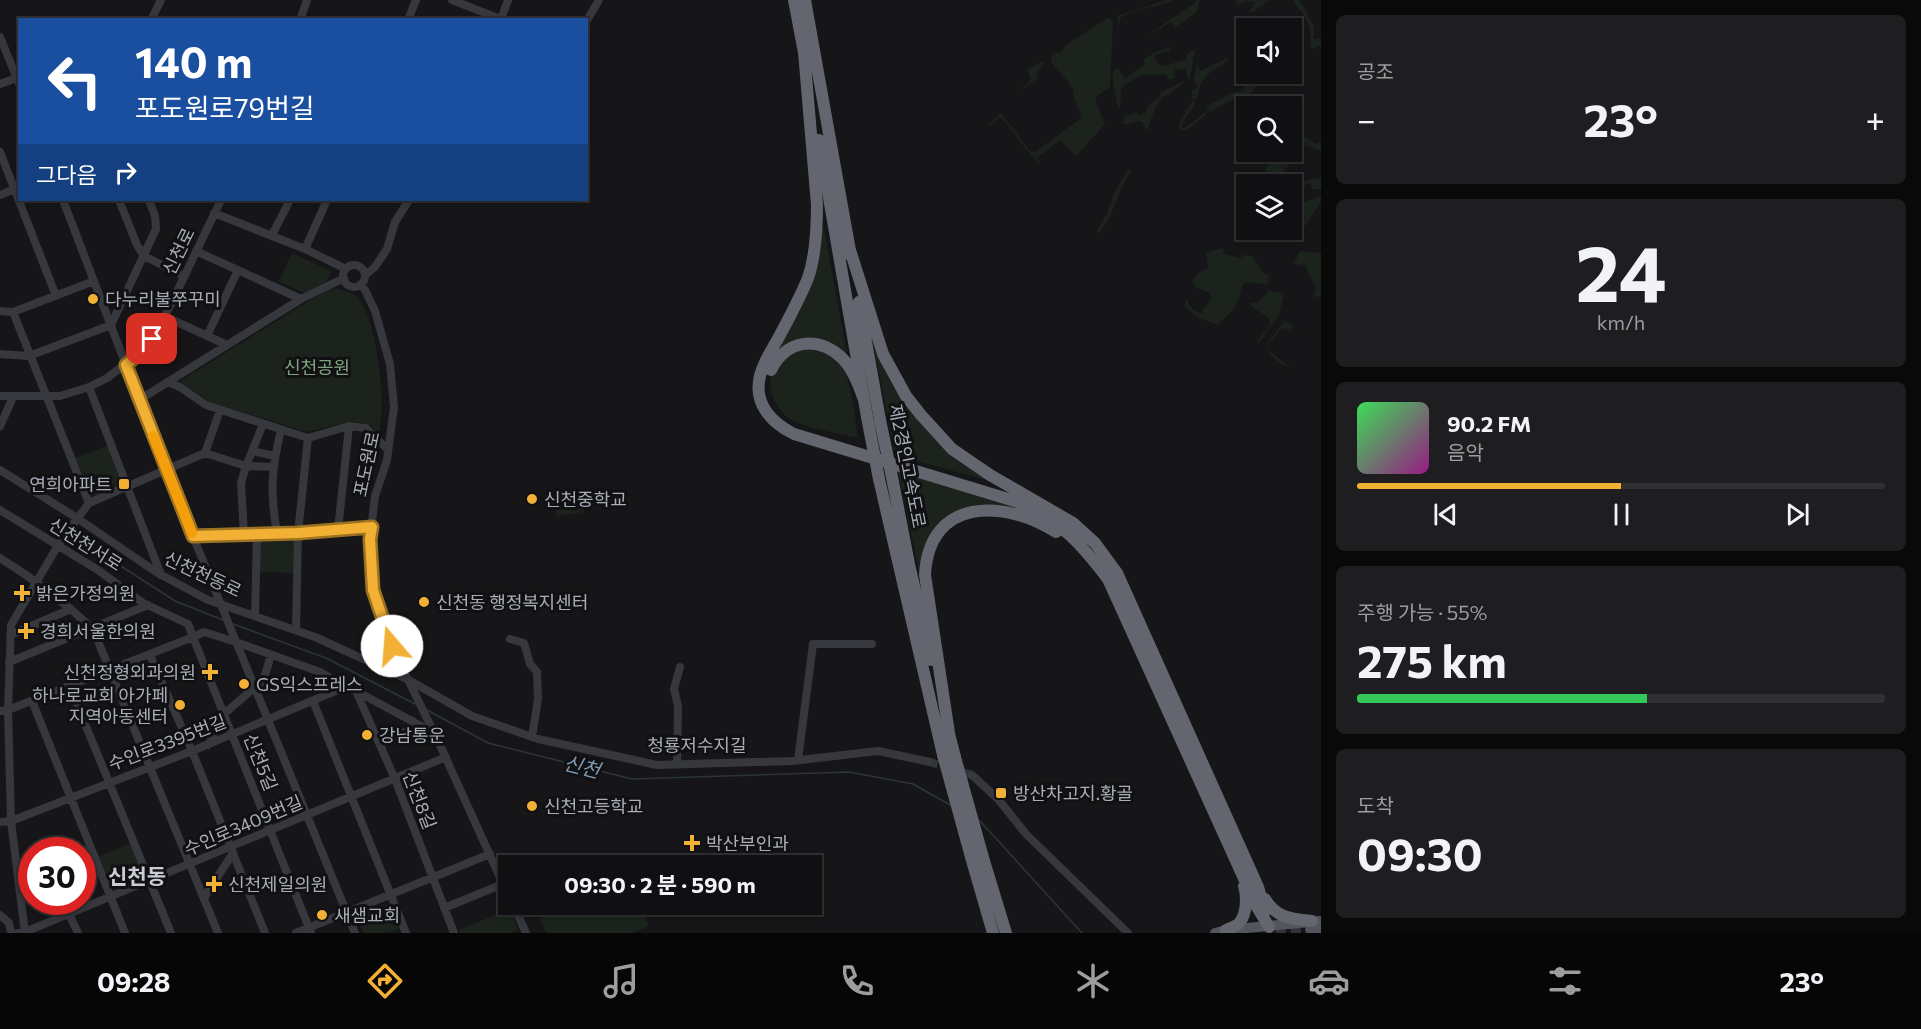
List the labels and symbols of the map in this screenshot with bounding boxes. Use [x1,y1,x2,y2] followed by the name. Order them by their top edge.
[157,224,199,278] street label: 신천로
[105,288,221,310] place label: 다누리불쭈꾸미
[86,292,100,306] marker: 다누리불쭈꾸미
[126,313,177,364] pin
[284,356,350,378] park label: 신천공원
[885,402,931,530] street label: 제2경인고속도로
[348,429,384,499] street label: 포도원로
[29,473,112,495] place label: 연희아파트
[117,477,131,491] marker: 연희아파트
[544,488,627,510] place label: 신천중학교
[525,492,539,506] marker: 신천중학교
[45,513,127,575] street label: 신천천서로
[161,547,245,601] street label: 신천천동로
[36,582,135,604] place label: 밝은가정의원
[13,584,31,602] marker: 밝은가정의원
[436,591,589,613] place label: 신천동 행정복지센터
[417,595,431,609] marker: 신천동 행정복지센터
[360,614,424,678] position arrow
[40,620,156,642] place label: 경희서울한의원
[17,622,35,640] marker: 경희서울한의원
[64,661,196,683] place label: 신천정형외과의원
[201,663,219,681] marker: 신천정형외과의원
[256,673,363,695] place label: GS익스프레스
[237,677,251,691] marker: GS익스프레스
[32,684,168,727] place label: 하나로교회 아가페 지역아동센터
[173,698,187,712] marker: 하나로교회 아가페 지역아동센터
[105,709,229,775] street label: 수인로3395번길
[379,724,445,746] place label: 강남통운
[360,728,374,742] marker: 강남통운
[240,730,282,794] street label: 신천5길
[647,734,747,756] street label: 청룡저수지길
[561,750,605,783] water label: 신천
[399,768,441,832] street label: 신천8길
[1013,782,1133,804] place label: 방산차고지.황골
[994,786,1008,800] marker: 방산차고지.황골
[180,790,306,860] street label: 수인로3409번길
[544,795,643,817] place label: 신천고등학교
[525,799,539,813] marker: 신천고등학교
[706,832,789,854] place label: 박산부인과
[683,834,701,852] marker: 박산부인과
[18,837,96,915] speed limit sign: 30
[108,863,166,888] district label: 신천동
[228,873,327,895] place label: 신천제일의원
[205,875,223,893] marker: 신천제일의원
[334,904,400,926] place label: 새샘교회
[315,908,329,922] marker: 새샘교회

